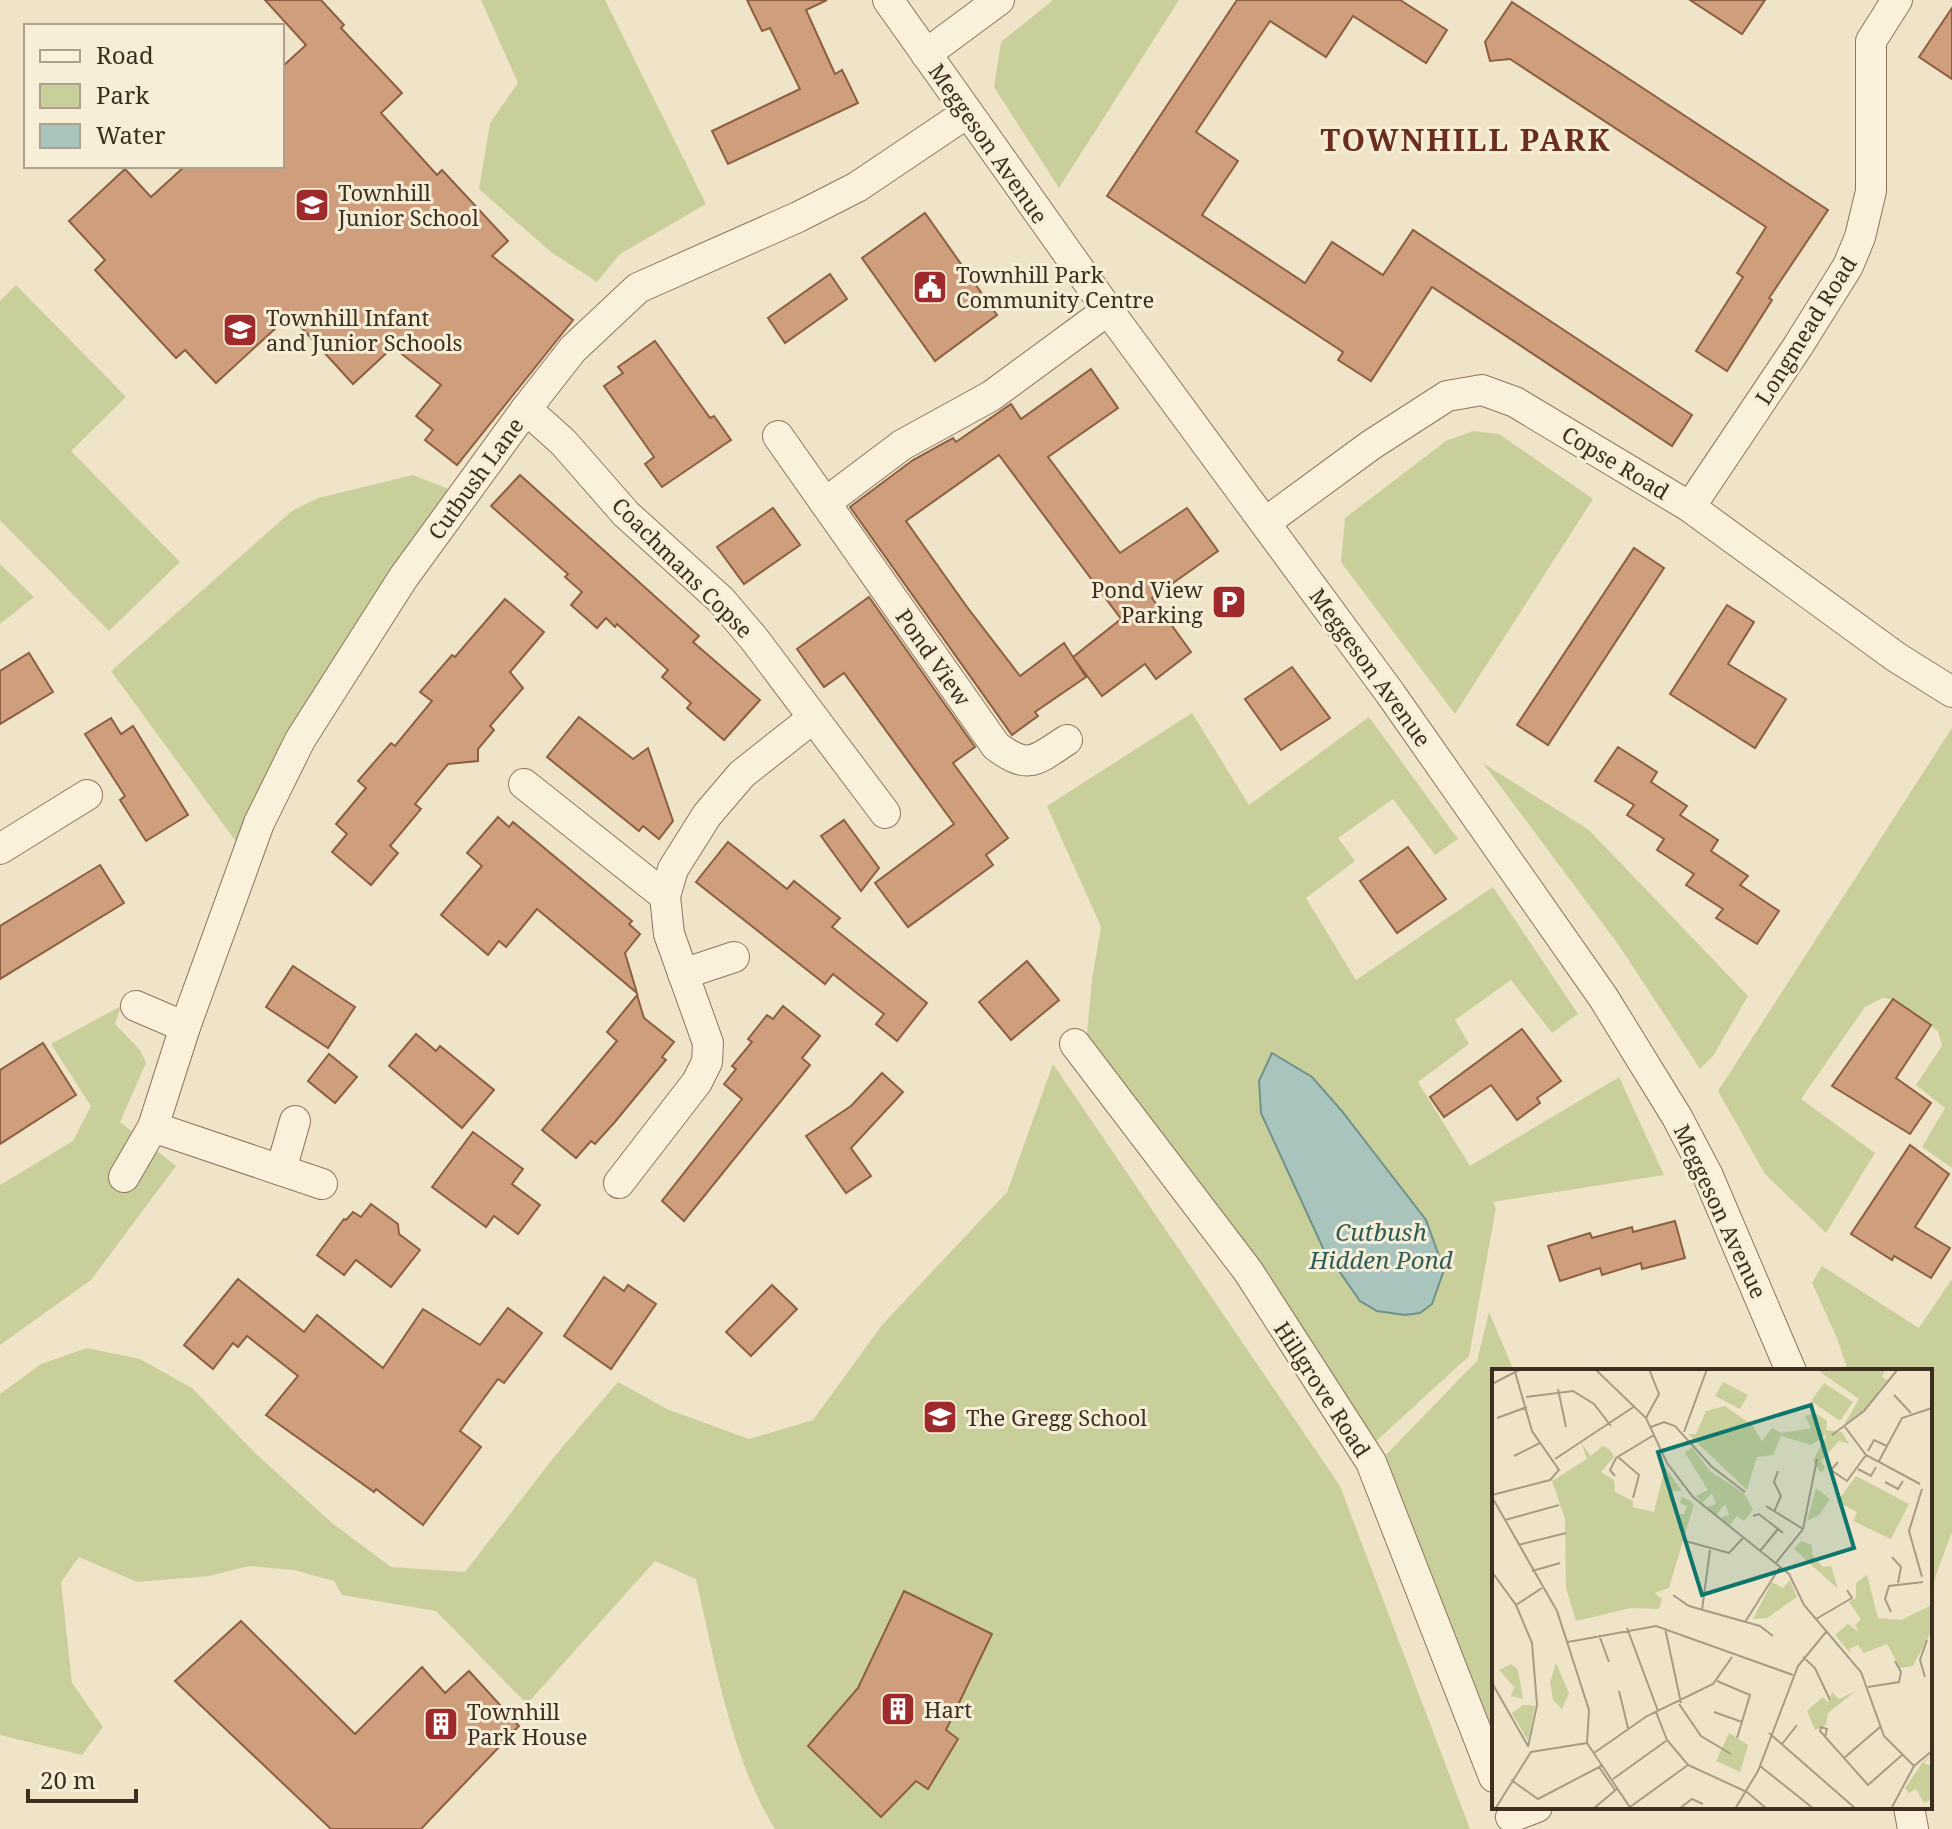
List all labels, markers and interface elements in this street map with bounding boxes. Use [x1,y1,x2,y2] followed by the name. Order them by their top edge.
[24,24,284,168] legend
[96,38,154,71] text: Road
[923,57,1055,229] street label: Meggeson Avenue
[96,78,150,111] text: Park
[96,118,166,151] text: Water
[1321,119,1611,160] district label: TOWNHILL PARK
[337,177,479,232] place label: Townhill Junior School
[293,186,331,224] school or university icon: Townhill Junior School
[1747,250,1863,410] street label: Longmead Road
[956,259,1154,314] place label: Townhill Park Community Centre
[911,268,949,306] public building icon: Townhill Park Community Centre
[266,302,463,357] place label: Townhill Infant and Junior Schools
[221,311,259,349] school or university icon: Townhill Infant and Junior Schools
[420,411,530,545] street label: Cutbush Lane
[1557,418,1676,506] street label: Copse Road
[606,490,760,644] street label: Coachmans Copse
[1091,574,1203,629] place label: Pond View Parking
[1303,582,1439,752] street label: Meggeson Avenue
[1210,583,1248,621] parking icon: Pond View Parking
[890,603,978,712] street label: Pond View
[1667,1119,1775,1303] street label: Meggeson Avenue
[1308,1215,1453,1276] water label: Cutbush Hidden Pond
[1268,1315,1378,1463] street label: Hillgrove Road
[1492,1369,1932,1809] inset map
[921,1398,959,1436] school or university icon: The Gregg School
[966,1402,1147,1432] place label: The Gregg School
[879,1690,917,1728] building icon: Hart
[924,1694,972,1724] place label: Hart
[467,1696,587,1751] place label: Townhill Park House
[422,1705,460,1743] building icon: Townhill Park House
[28,1753,136,1803] scale bar
[40,1763,96,1796] text: 20 m

